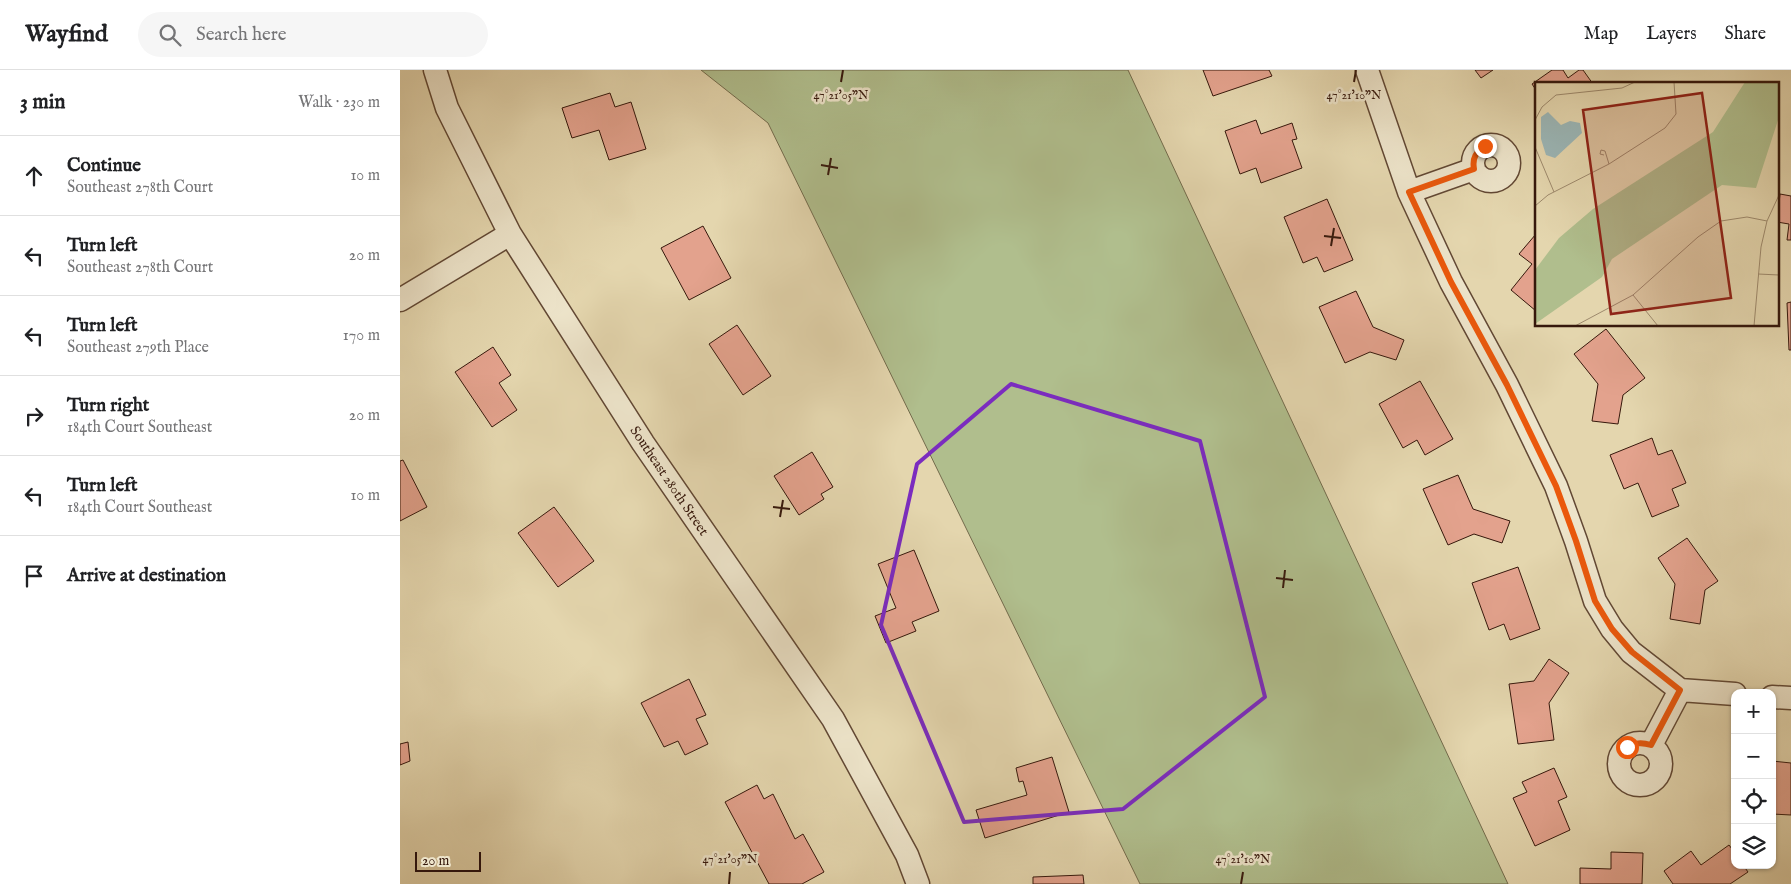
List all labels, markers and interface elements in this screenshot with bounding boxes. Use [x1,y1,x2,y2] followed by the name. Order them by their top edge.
[138,12,488,57] search box
[25,19,108,50] text: Wayfind
[156,21,184,49] icon: search
[196,23,286,47] text: Search here
[1584,23,1618,46] text: Map
[1646,23,1697,46] text: Layers
[1725,23,1766,46] text: Share
[1535,82,1778,326] inset map
[814,88,869,103] text: 47°21'05"N
[1327,88,1382,103] text: 47°21'10"N
[20,89,65,116] text: 3 min
[298,93,380,113] text: Walk · 230 m
[1474,135,1497,158] route end
[67,154,141,178] text: Continue
[20,162,48,190] icon: ahead
[350,166,380,186] text: 10 m
[67,178,213,198] text: Southeast 278th Court
[67,234,138,258] text: Turn left
[20,242,48,270] icon: left
[349,246,380,266] text: 20 m
[67,258,213,278] text: Southeast 278th Court
[67,314,138,338] text: Turn left
[20,322,48,350] icon: left
[343,326,380,346] text: 170 m
[67,338,209,358] text: Southeast 279th Place
[67,394,149,418] text: Turn right
[20,402,48,430] icon: right
[349,406,380,426] text: 20 m
[67,418,212,438] text: 184th Court Southeast
[626,423,712,539] street label: Southeast 280th Street
[67,474,138,498] text: Turn left
[20,482,48,510] icon: left
[350,486,380,506] text: 10 m
[67,498,212,518] text: 184th Court Southeast
[20,562,48,590] icon: arrive
[67,564,226,588] text: Arrive at destination
[1731,689,1776,869] map controls
[1731,689,1776,734] button: +
[1731,734,1776,779] button: −
[1616,736,1639,759] route start
[1731,779,1776,824] button: locate
[1731,824,1776,869] button: layers
[415,849,481,872] scale bar
[422,852,449,870] text: 20 m
[703,852,758,867] text: 47°21'05"N
[1216,852,1271,867] text: 47°21'10"N

